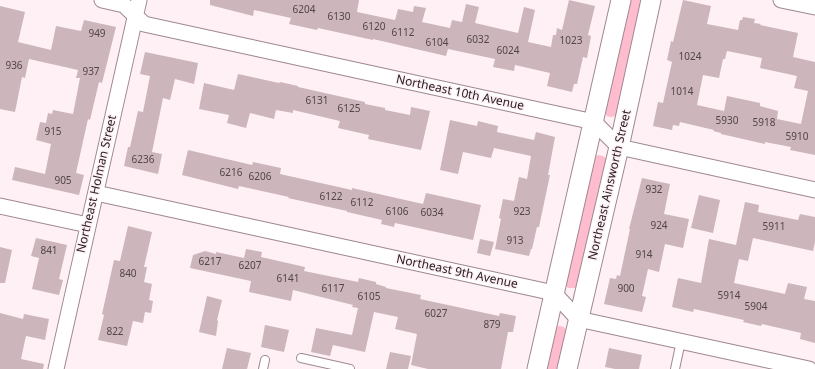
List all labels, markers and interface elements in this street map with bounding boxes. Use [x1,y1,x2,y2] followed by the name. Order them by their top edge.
[293,4,315,16] house number: 6204
[328,11,350,23] house number: 6130
[363,21,385,33] house number: 6120
[392,27,414,39] house number: 6112
[88,28,106,40] house number: 949
[467,34,489,46] house number: 6032
[560,35,582,47] house number: 1023
[426,37,448,49] house number: 6104
[497,45,519,57] house number: 6024
[679,51,701,63] house number: 1024
[5,60,23,72] house number: 936
[82,66,100,78] house number: 937
[395,72,525,114] street label: Northeast 10th Avenue
[671,86,693,98] house number: 1014
[306,95,328,107] house number: 6131
[338,103,360,115] house number: 6125
[586,108,634,262] street label: Northeast Ainsworth Street
[74,114,120,254] street label: Northeast Holman Street
[716,115,738,127] house number: 5930
[753,117,775,129] house number: 5918
[44,126,62,138] house number: 915
[786,131,808,143] house number: 5910
[132,154,154,166] house number: 6236
[220,167,242,179] house number: 6216
[249,171,271,183] house number: 6206
[54,175,72,187] house number: 905
[645,184,663,196] house number: 932
[320,191,342,203] house number: 6122
[351,197,373,209] house number: 6112
[386,206,408,218] house number: 6106
[513,206,531,218] house number: 923
[421,207,443,219] house number: 6034
[650,220,668,232] house number: 924
[763,221,785,233] house number: 5911
[506,235,524,247] house number: 913
[40,245,58,257] house number: 841
[635,249,653,261] house number: 914
[395,252,519,292] street label: Northeast 9th Avenue
[199,256,221,268] house number: 6217
[239,260,261,272] house number: 6207
[119,268,137,280] house number: 840
[277,273,299,285] house number: 6141
[322,283,344,295] house number: 6117
[617,283,635,295] house number: 900
[718,290,740,302] house number: 5914
[358,291,380,303] house number: 6105
[745,301,767,313] house number: 5904
[425,308,447,320] house number: 6027
[483,319,501,331] house number: 879
[106,326,124,338] house number: 822

